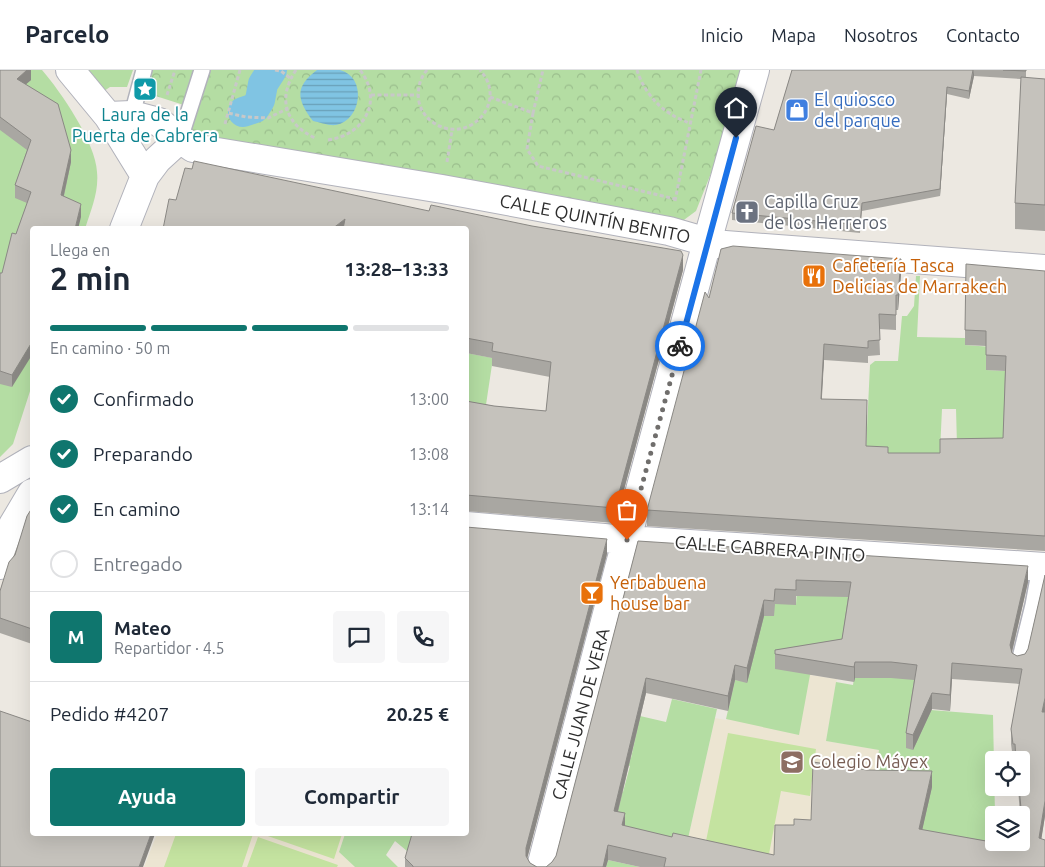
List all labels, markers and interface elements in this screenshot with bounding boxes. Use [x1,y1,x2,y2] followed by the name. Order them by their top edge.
[25,21,109,48] text: Parcelo
[701,25,743,45] text: Inicio
[771,25,816,45] text: Mapa
[844,25,918,45] text: Nosotros
[946,25,1020,45] text: Contacto
[132,76,158,102] place icon: Laura de la Puerta de Cabrera
[715,87,757,138] pin
[814,89,901,130] place label: El quiosco del parque
[722,94,750,122] icon: home
[784,97,810,123] shop icon: El quiosco del parque
[72,104,218,145] place label: Laura de la Puerta de Cabrera
[498,189,692,247] street label: CALLE QUINTÍN BENITO
[764,191,887,232] place label: Capilla Cruz de los Herreros
[734,199,760,225] church icon: Capilla Cruz de los Herreros
[50,241,110,259] text: Llega en
[832,255,1007,296] place label: Cafetería Tasca Delicias de Marrakech
[344,258,449,280] text: 13:28–13:33
[50,260,131,296] text: 2 min
[801,263,827,289] restaurant icon: Cafetería Tasca Delicias de Marrakech
[655,321,705,371] courier
[666,332,694,360] icon: bike
[50,339,170,357] text: En camino · 50 m
[50,385,78,413] icon: check
[93,388,194,410] text: Confirmado
[409,390,449,408] text: 13:00
[50,440,78,468] icon: check
[93,443,193,465] text: Preparando
[409,445,449,463] text: 13:08
[606,489,648,540] pin
[50,495,78,523] icon: check
[613,496,641,524] icon: bag
[93,498,180,520] text: En camino
[409,500,449,518] text: 13:14
[674,531,866,565] street label: CALLE CABRERA PINTO
[93,553,183,575] text: Entregado
[610,572,706,613] place label: Yerbabuena house bar
[579,580,605,606] bar icon: Yerbabuena house bar
[333,611,385,663] button: chat
[397,611,449,663] button: phone
[114,617,172,639] text: Mateo
[547,625,613,802] street label: CALLE JUAN DE VERA
[68,626,84,648] text: M
[114,639,225,657] text: Repartidor · 4.5
[50,703,169,725] text: Pedido #4207
[386,703,449,725] text: 20.25 €
[779,749,805,775] school or university icon: Colegio Máyex
[810,751,928,771] place label: Colegio Máyex
[985,751,1030,851] map controls
[985,751,1030,796] button: locate
[50,768,245,826] button: Ayuda
[255,768,449,826] button: Compartir
[985,806,1030,851] button: layers

